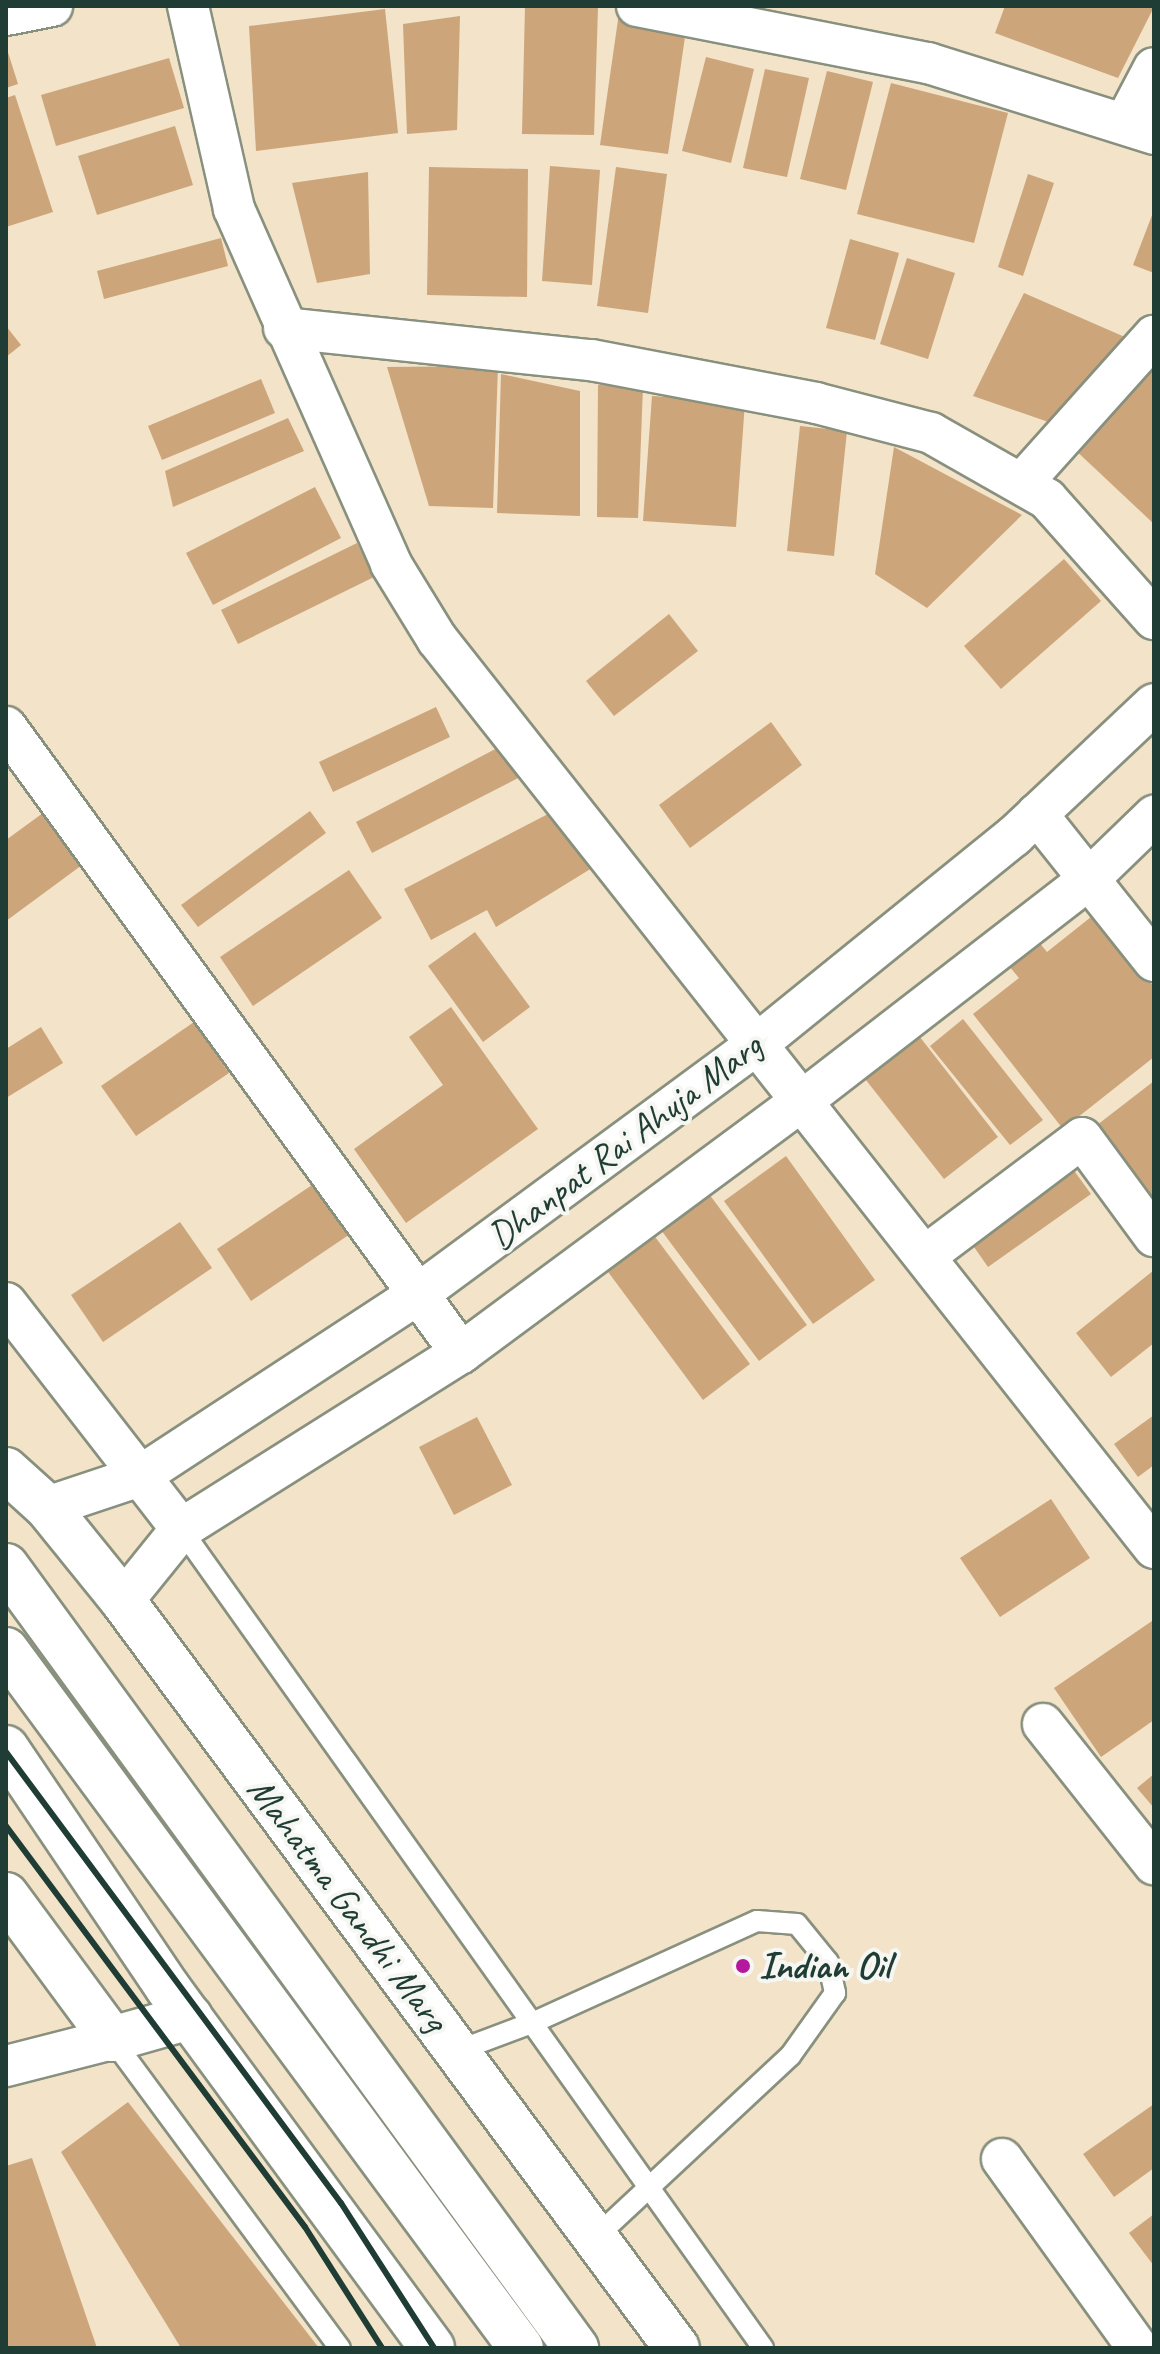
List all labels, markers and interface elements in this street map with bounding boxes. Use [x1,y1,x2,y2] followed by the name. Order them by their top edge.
[479,1023,771,1259] street label: Dhanpat Rai Ahuja Marg
[237,1768,459,2040] street label: Mahatma Gandhi Marg
[759,1943,891,1989] place label: Indian Oil
[734,1957,752,1975] marker: Indian Oil

